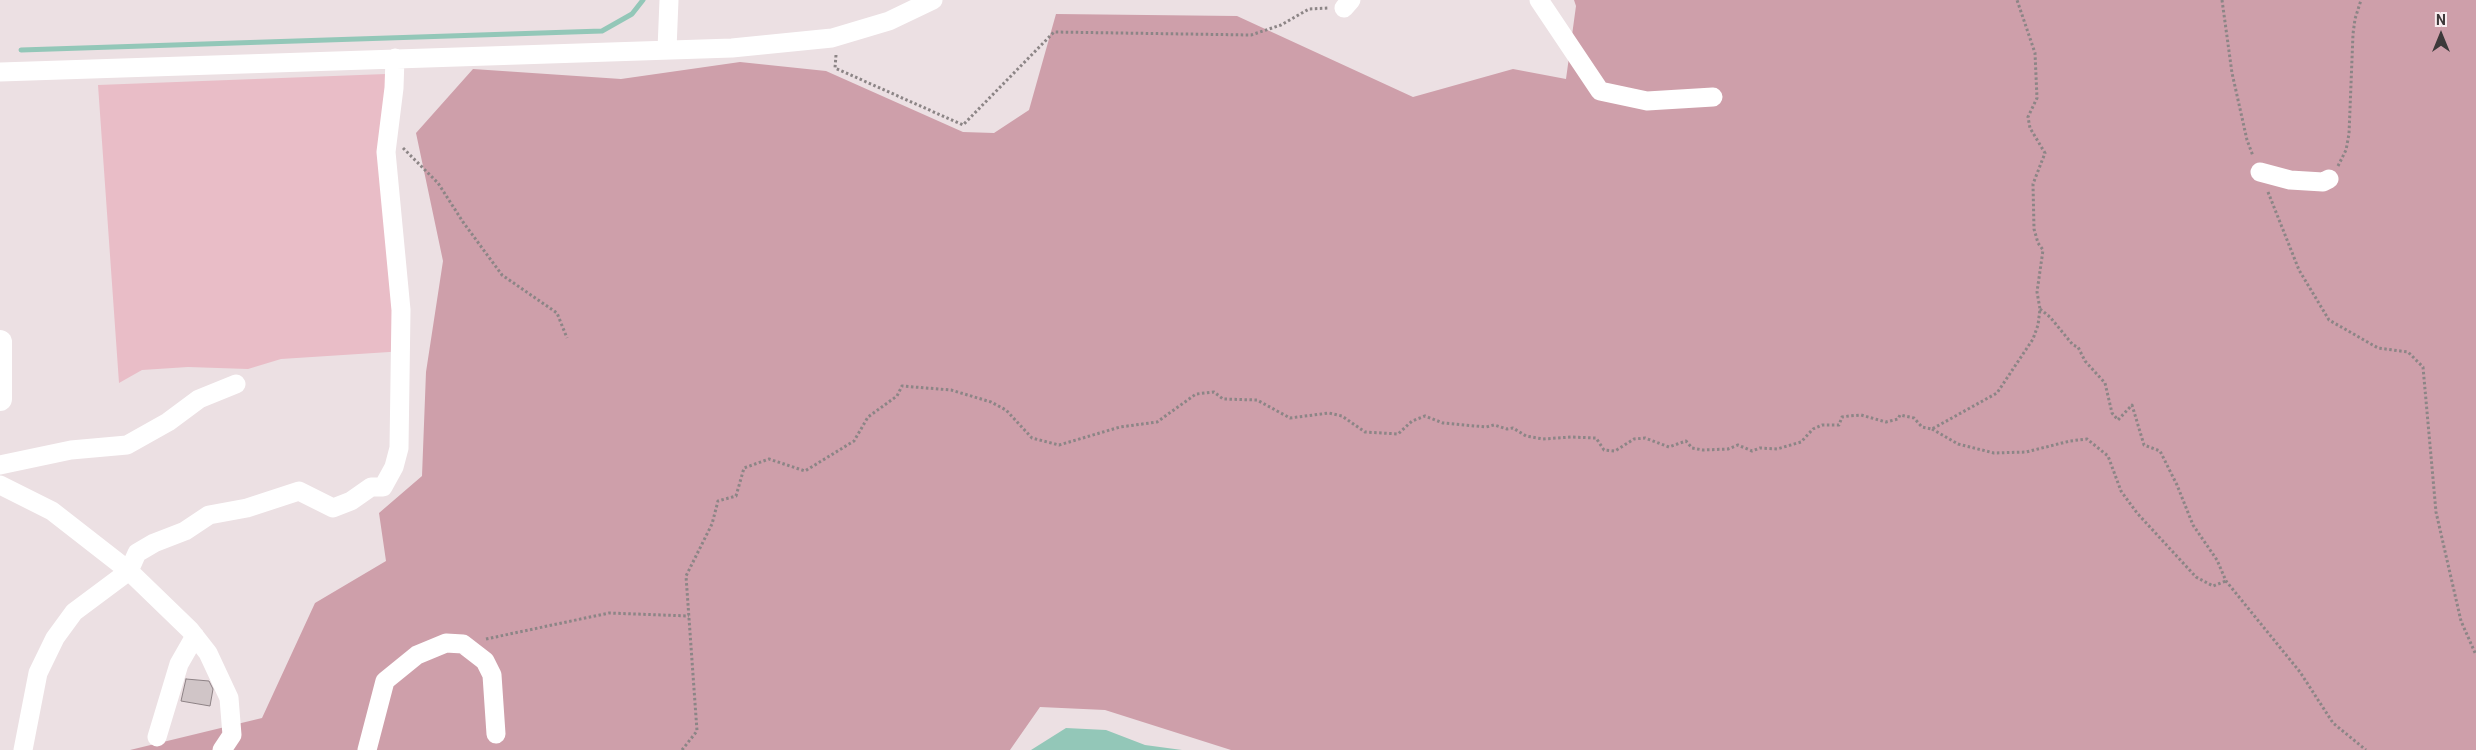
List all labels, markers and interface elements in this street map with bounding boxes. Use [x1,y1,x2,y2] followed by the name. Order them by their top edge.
[2416,10,2466,60] north arrow
[2436,12,2446,28] text: N

